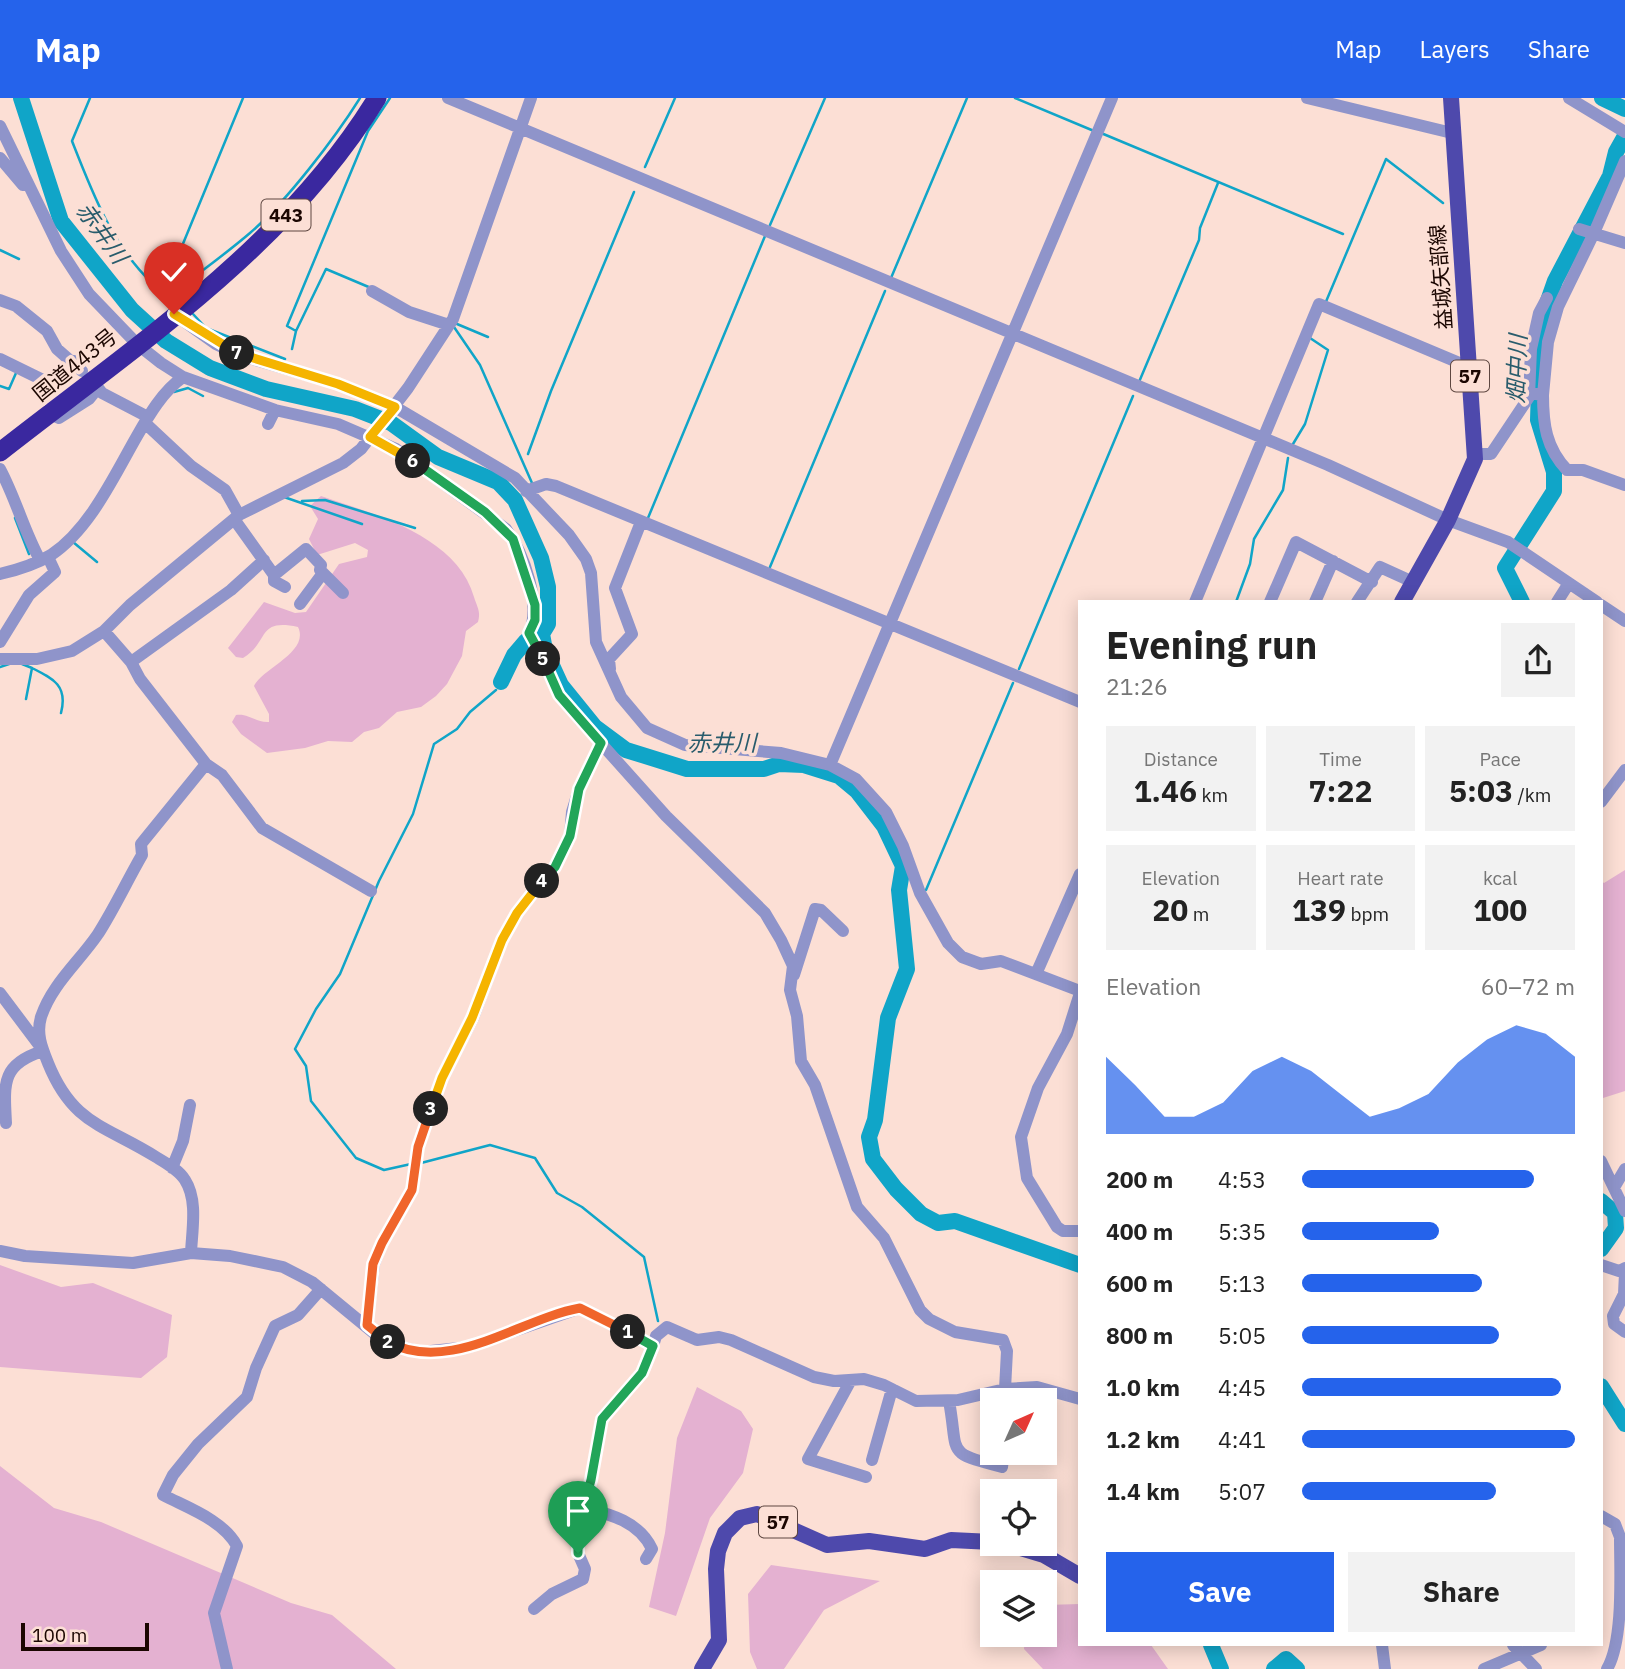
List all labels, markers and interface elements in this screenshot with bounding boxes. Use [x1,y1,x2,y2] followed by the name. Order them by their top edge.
[35,28,101,71] text: Map
[1335,33,1382,65] text: Map
[1420,33,1490,65] text: Layers
[1528,33,1590,65] text: Share
[70,196,137,272] water label: 赤井川
[262,200,310,230] road number: 443
[1422,224,1458,330] street label: 益城矢部線
[144,242,204,314] pin
[155,253,193,291] icon: check
[26,322,122,407] street label: 国道443号
[1500,331,1532,404] water label: 畑中川
[219,336,254,370] pin: 7
[231,340,242,364] text: 7
[1451,360,1489,392] road number: 57
[396,444,430,478] pin: 6
[407,448,418,472] text: 6
[1106,620,1317,669] text: Evening run
[1501,623,1575,697] button: share
[526,642,560,676] pin: 5
[537,646,548,670] text: 5
[1106,671,1168,701] text: 21:26
[688,727,760,757] water label: 赤井川
[1144,747,1218,771] text: Distance
[1319,747,1362,771] text: Time
[1479,747,1521,771] text: Pace
[1134,771,1197,810] text: 1.46
[1309,771,1372,810] text: 7:22
[1449,771,1513,810] text: 5:03
[1197,783,1228,807] text: km
[1513,783,1551,807] text: /km
[524,864,560,898] pin: 4
[1141,866,1220,890] text: Elevation
[1297,866,1384,890] text: Heart rate
[1483,866,1517,890] text: kcal
[536,868,547,892] text: 4
[1152,890,1188,929] text: 20
[1292,890,1346,929] text: 139
[1473,890,1527,929] text: 100
[1188,902,1209,926] text: m
[1346,902,1389,926] text: bpm
[1106,971,1201,1001] text: Elevation
[1481,971,1575,1001] text: 60–72 m
[414,1091,448,1126] pin: 3
[425,1096,436,1120] text: 3
[1106,1164,1173,1194] text: 200 m
[1218,1164,1266,1194] text: 4:53
[1106,1216,1173,1246] text: 400 m
[1218,1216,1266,1246] text: 5:35
[1106,1268,1173,1298] text: 600 m
[1218,1268,1266,1298] text: 5:13
[610,1314,646,1350] pin: 1
[622,1319,633,1343] text: 1
[1106,1320,1173,1350] text: 800 m
[1218,1320,1266,1350] text: 5:05
[370,1324,406,1360] pin: 2
[382,1329,393,1353] text: 2
[1106,1372,1180,1402] text: 1.0 km
[1218,1372,1266,1402] text: 4:45
[980,1388,1057,1465] north arrow
[980,1388,1057,1647] map controls
[1106,1424,1180,1454] text: 1.2 km
[1218,1424,1266,1454] text: 4:41
[1106,1476,1180,1506] text: 1.4 km
[1218,1476,1266,1506] text: 5:07
[980,1479,1057,1556] button: locate
[548,1481,608,1553] pin
[559,1492,597,1530] icon: arrive
[759,1506,797,1538] road number: 57
[1106,1552,1334,1632] button: Save
[1348,1552,1575,1632] button: Share
[980,1570,1057,1647] button: layers
[21,1620,149,1652] scale bar
[32,1623,87,1647] text: 100 m

